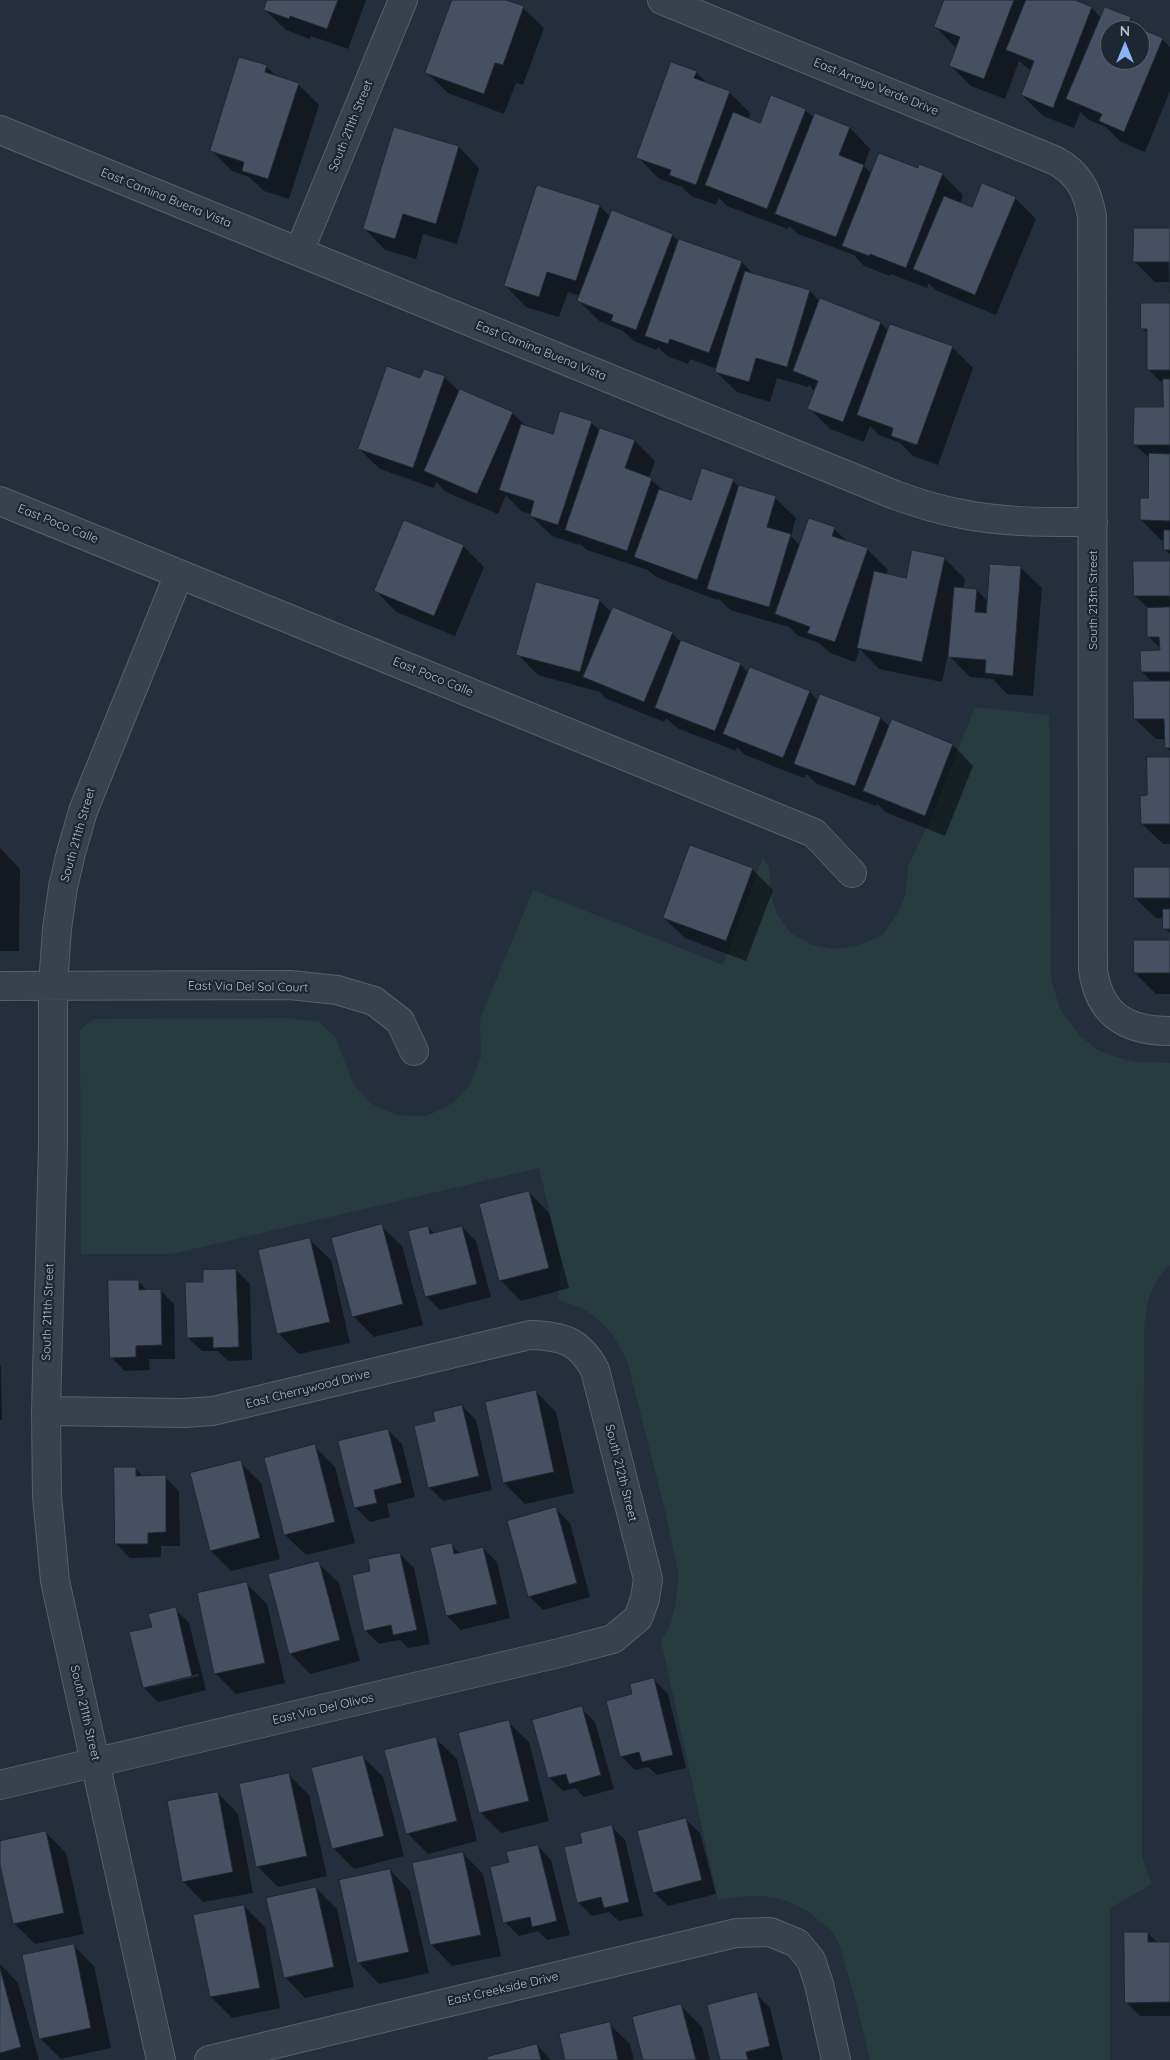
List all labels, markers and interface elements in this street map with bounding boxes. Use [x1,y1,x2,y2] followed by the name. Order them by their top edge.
[1100,20,1150,70] north arrow
[1120,22,1130,40] text: N
[811,55,941,119] street label: East Arroyo Verde Drive
[326,78,376,174] street label: South 211th Street
[99,165,233,231] street label: East Camina Buena Vista
[474,318,608,384] street label: East Camina Buena Vista
[16,501,100,547] street label: East Poco Calle
[1086,550,1100,650] street label: South 213th Street
[391,654,475,700] street label: East Poco Calle
[58,786,98,884] street label: South 211th Street
[188,979,308,995] street label: East Via Del Sol Court
[39,1263,57,1361] street label: South 211th Street
[244,1367,372,1411] street label: East Cherrywood Drive
[602,1423,640,1523] street label: South 212th Street
[67,1664,103,1762] street label: South 211th Street
[271,1690,375,1728] street label: East Via Del Olivos
[446,1969,560,2009] street label: East Creekside Drive

